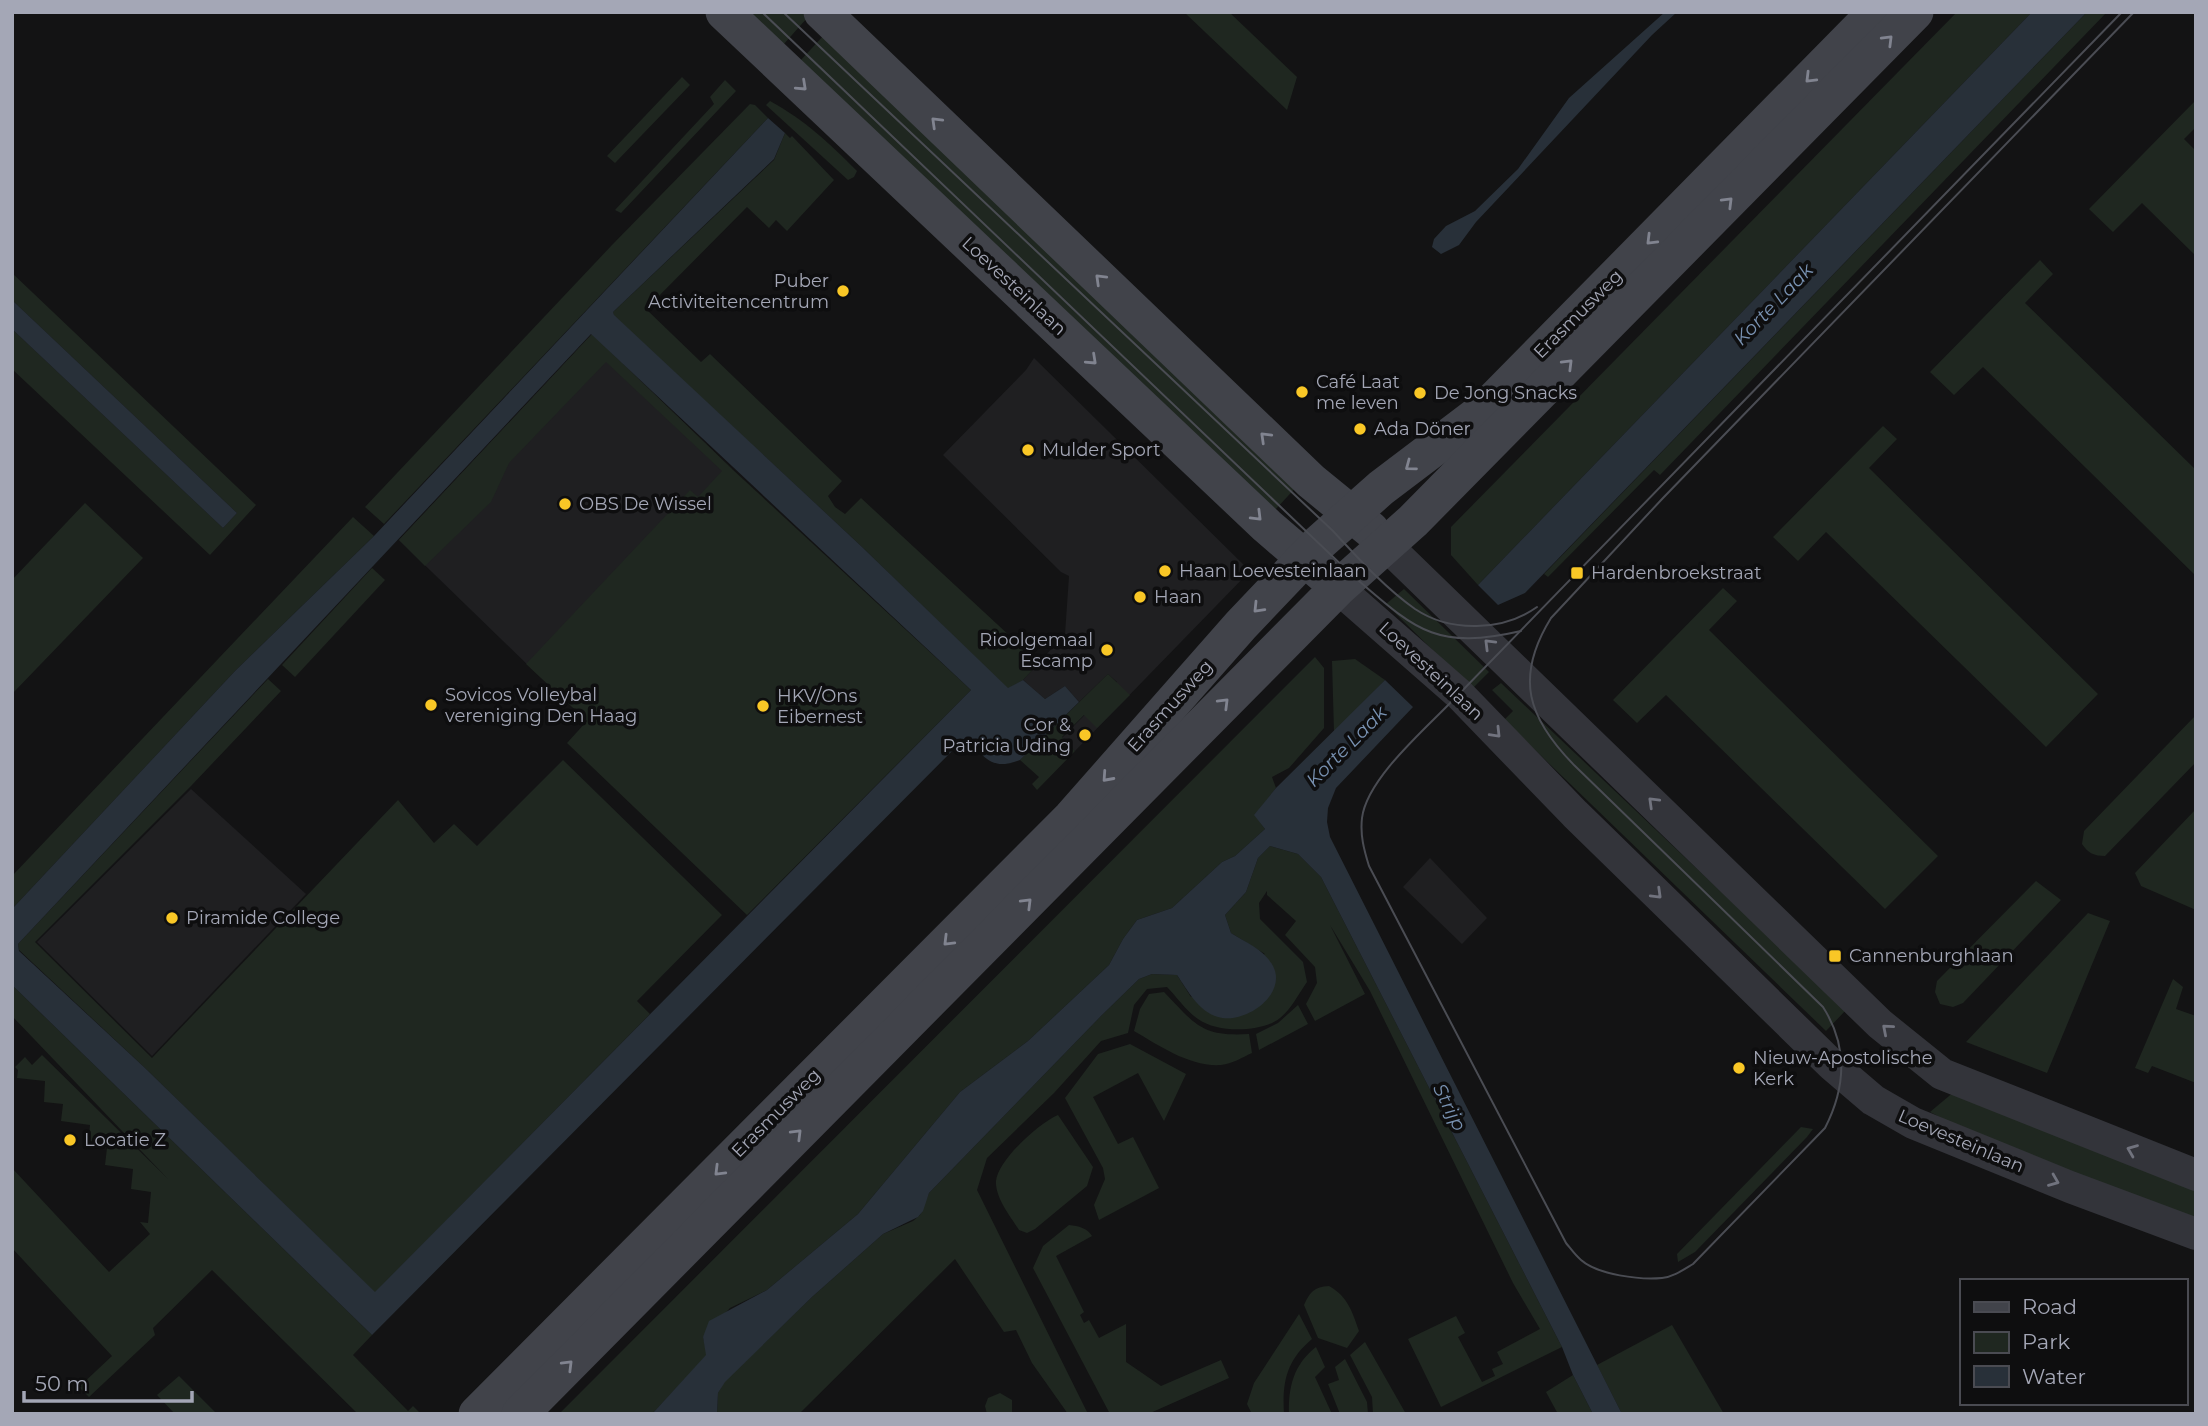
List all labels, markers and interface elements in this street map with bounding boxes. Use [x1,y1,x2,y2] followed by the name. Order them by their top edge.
[1879,35,1892,48] one-way arrow
[1806,70,1819,83] one-way arrow
[793,78,806,90] one-way arrow
[931,117,944,130] one-way arrow
[1720,198,1732,210] one-way arrow
[957,232,1071,340] street label: Loevesteinlaan
[1646,232,1659,245] one-way arrow
[1729,258,1819,350] water label: Korte Laak
[1529,265,1627,363] street label: Erasmusweg
[648,270,829,313] place label: Puber Activiteitencentrum
[1096,275,1109,288] one-way arrow
[835,283,851,299] marker: Puber Activiteitencentrum
[1084,351,1097,364] one-way arrow
[1560,359,1573,372] one-way arrow
[1316,371,1400,414] place label: Café Laat me leven
[1434,382,1577,404] place label: De Jong Snacks
[1294,384,1310,400] marker: Café Laat me leven
[1412,385,1428,401] marker: De Jong Snacks
[1374,418,1471,440] place label: Ada Döner
[1352,421,1368,437] marker: Ada Döner
[1260,432,1273,445] one-way arrow
[1042,439,1161,461] place label: Mulder Sport
[1020,442,1036,458] marker: Mulder Sport
[1405,458,1418,471] one-way arrow
[579,493,712,515] place label: OBS De Wissel
[557,496,573,512] marker: OBS De Wissel
[1249,507,1262,520] one-way arrow
[1179,560,1366,582] place label: Haan Loevesteinlaan
[1591,562,1761,584] place label: Hardenbroekstraat
[1157,563,1173,579] marker: Haan Loevesteinlaan
[1569,565,1585,581] marker: Hardenbroekstraat
[1154,586,1202,608] place label: Haan
[1132,589,1148,605] marker: Haan
[1254,599,1267,612] one-way arrow
[1374,617,1488,725] street label: Loevesteinlaan
[979,629,1093,672] place label: Rioolgemaal Escamp
[1484,640,1497,653] one-way arrow
[1099,642,1115,658] marker: Rioolgemaal Escamp
[1123,655,1217,757] street label: Erasmusweg
[445,684,637,727] place label: Sovicos Volleybal vereniging Den Haag
[777,685,863,728] place label: HKV/Ons Eibernest
[423,697,439,713] marker: Sovicos Volleybal vereniging Den Haag
[755,698,771,714] marker: HKV/Ons Eibernest
[1216,698,1229,711] one-way arrow
[1301,701,1392,792] water label: Korte Laak
[943,714,1071,757] place label: Cor & Patricia Uding
[1488,725,1501,738] one-way arrow
[1077,727,1093,743] marker: Cor & Patricia Uding
[1103,769,1115,782] one-way arrow
[1648,798,1661,811] one-way arrow
[1649,886,1662,899] one-way arrow
[1018,898,1031,911] one-way arrow
[186,907,340,929] place label: Piramide College
[164,910,180,926] marker: Piramide College
[944,932,957,945] one-way arrow
[1849,945,2014,967] place label: Cannenburghlaan
[1827,948,1843,964] marker: Cannenburghlaan
[1882,1025,1895,1037] one-way arrow
[1753,1047,1933,1090] place label: Nieuw-Apostolische Kerk
[1731,1060,1747,1076] marker: Nieuw-Apostolische Kerk
[727,1064,825,1162] street label: Erasmusweg
[1428,1080,1471,1135] water label: Strijp
[1895,1105,2027,1177] street label: Loevesteinlaan
[84,1129,166,1151] place label: Locatie Z
[789,1129,802,1142] one-way arrow
[62,1132,78,1148] marker: Locatie Z
[2127,1144,2139,1158] one-way arrow
[714,1163,727,1176] one-way arrow
[2048,1172,2060,1186] one-way arrow
[1960,1279,2187,1405] legend
[2022,1294,2077,1319] text: Road
[2022,1329,2070,1354] text: Park
[24,1360,192,1404] scale bar
[560,1361,573,1374] one-way arrow
[2022,1364,2086,1389] text: Water
[35,1371,89,1396] text: 50 m

